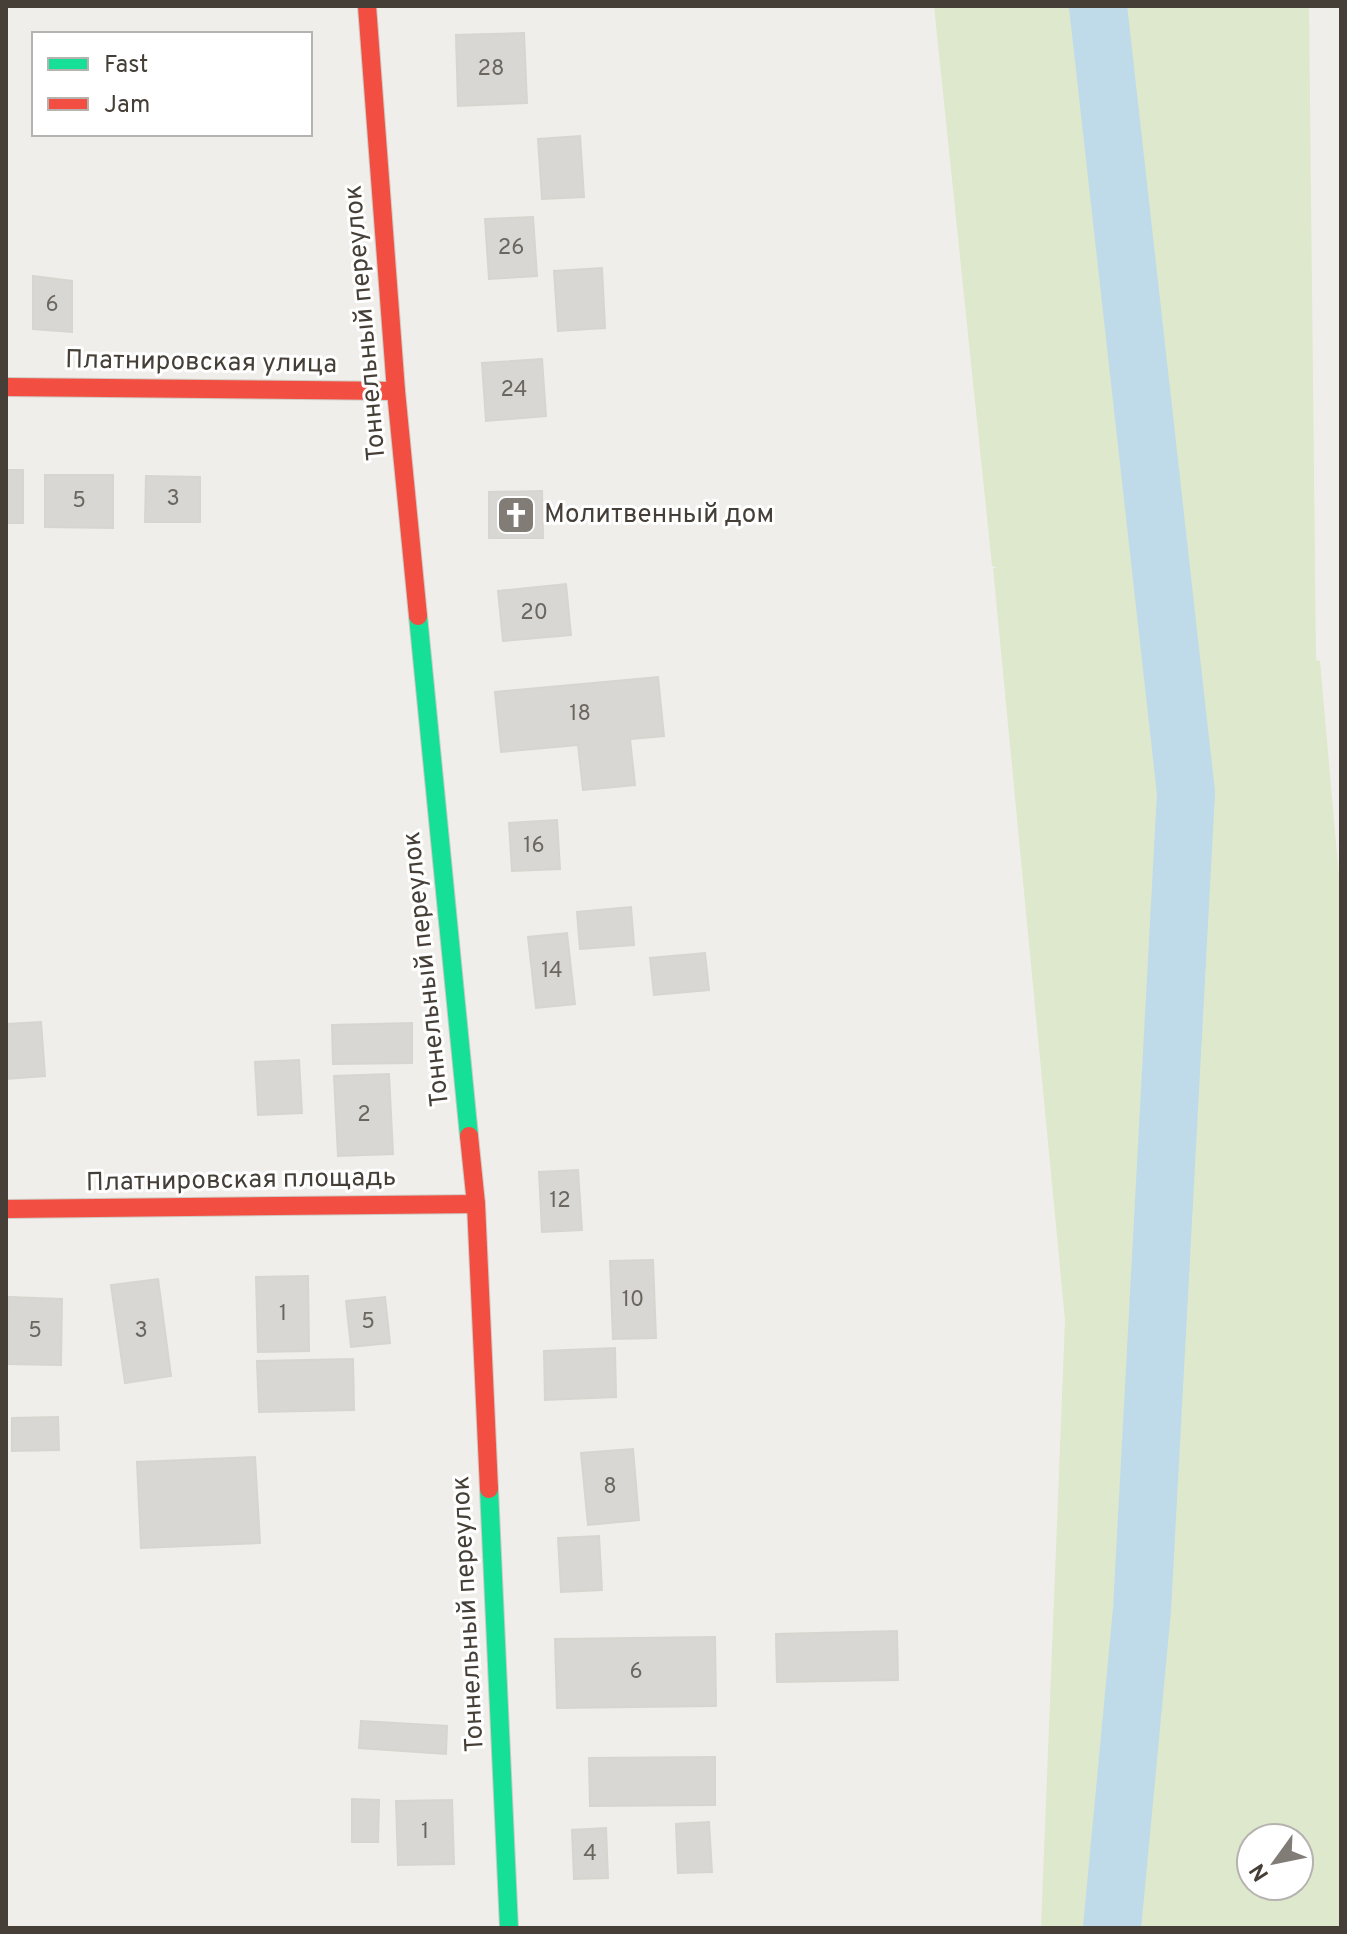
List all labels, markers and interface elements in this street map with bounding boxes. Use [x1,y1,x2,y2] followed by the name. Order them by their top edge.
[32,32,312,136] legend
[104,51,148,81] text: Fast
[478,56,504,83] house number: 28
[104,91,150,121] text: Jam
[338,184,394,462] street label: Тоннельный переулок
[498,235,524,262] house number: 26
[45,292,59,319] house number: 6
[65,344,337,382] street label: Платнировская улица
[501,377,527,404] house number: 24
[166,486,180,513] house number: 3
[72,488,86,515] house number: 5
[495,494,537,536] church icon: Молитвенный дом
[544,499,774,532] place label: Молитвенный дом
[520,600,548,627] house number: 20
[569,701,591,728] house number: 18
[396,830,458,1108] street label: Тоннельный переулок
[523,833,545,860] house number: 16
[541,958,563,985] house number: 14
[357,1102,371,1129] house number: 2
[86,1162,396,1200] street label: Платнировская площадь
[549,1188,571,1215] house number: 12
[622,1287,644,1314] house number: 10
[279,1301,287,1328] house number: 1
[361,1309,375,1336] house number: 5
[28,1318,42,1345] house number: 5
[134,1318,148,1345] house number: 3
[603,1474,617,1501] house number: 8
[445,1475,493,1753] street label: Тоннельный переулок
[629,1659,643,1686] house number: 6
[421,1819,429,1846] house number: 1
[1235,1822,1315,1902] north arrow
[583,1841,597,1868] house number: 4
[1245,1858,1276,1886] text: N

